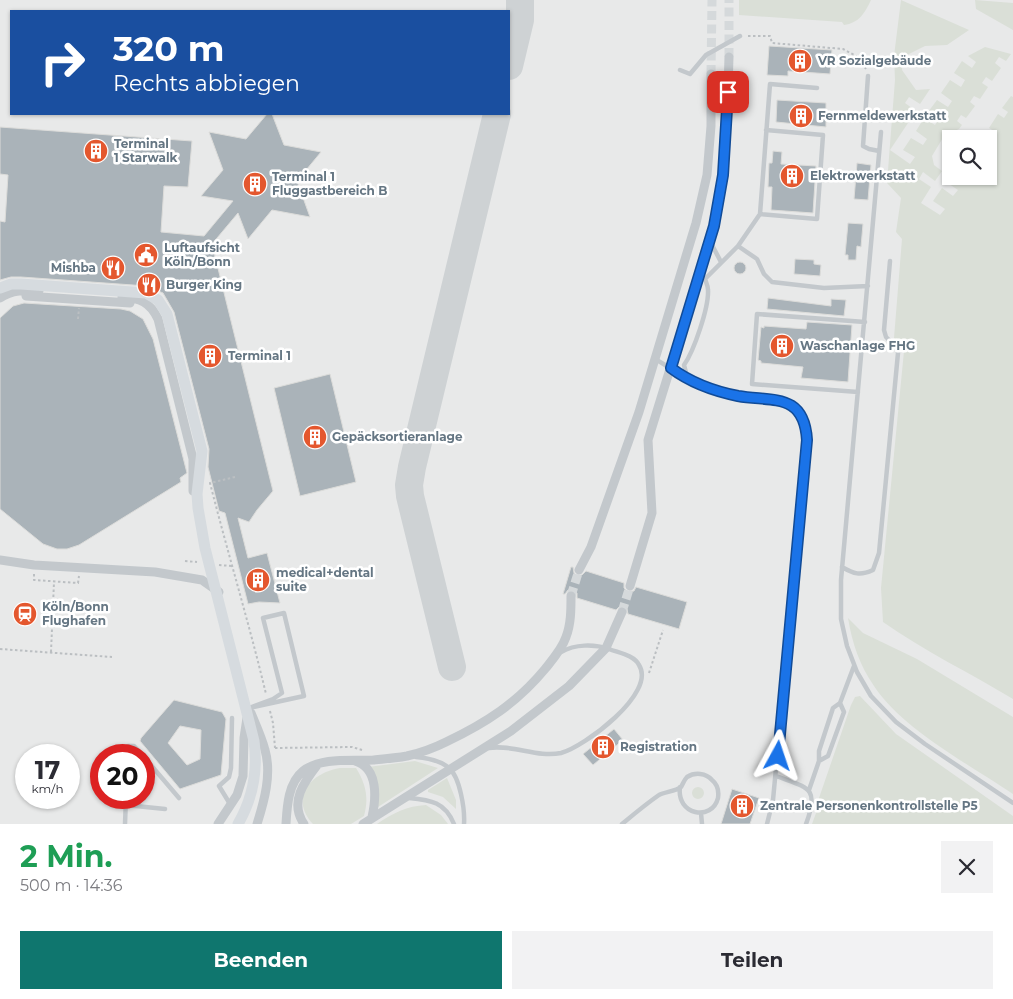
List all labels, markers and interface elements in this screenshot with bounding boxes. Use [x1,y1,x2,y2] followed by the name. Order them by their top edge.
[113,27,225,70] text: 320 m
[30,30,95,95] icon: right
[787,48,813,74] building icon: VR Sozialgebäude
[817,53,932,68] place label: VR Sozialgebäude
[113,70,300,97] text: Rechts abbiegen
[707,71,749,113] pin
[714,78,742,106] icon: arrive
[788,103,814,129] building icon: Fernmeldewerkstatt
[818,108,947,123] place label: Fernmeldewerkstatt
[942,130,997,185] map controls
[942,130,997,185] button: search
[114,136,178,165] place label: Terminal 1 Starwalk
[83,138,109,164] building icon: Terminal 1 Starwalk
[779,163,805,189] building icon: Elektrowerkstatt
[810,168,916,183] place label: Elektrowerkstatt
[272,169,387,198] place label: Terminal 1 Fluggastbereich B
[242,171,268,197] building icon: Terminal 1 Fluggastbereich B
[164,240,241,269] place label: Luftaufsicht Köln/Bonn
[133,242,159,268] public building icon: Luftaufsicht Köln/Bonn
[100,255,126,281] restaurant icon: Mishba
[51,260,96,275] place label: Mishba
[136,272,162,298] restaurant icon: Burger King
[166,277,242,292] place label: Burger King
[769,333,795,359] building icon: Waschanlage FHG
[800,338,915,353] place label: Waschanlage FHG
[197,343,223,369] building icon: Terminal 1
[228,348,291,363] place label: Terminal 1
[302,424,328,450] building icon: Gepäcksortieranlage
[332,429,463,444] place label: Gepäcksortieranlage
[276,565,374,594] place label: medical+dental suite
[245,567,271,593] building icon: medical+dental suite
[42,599,109,628] place label: Köln/Bonn Flughafen
[12,601,38,627] station icon: Köln/Bonn Flughafen
[751,729,803,781] position arrow
[590,734,616,760] building icon: Registration
[620,739,697,754] place label: Registration
[90,744,155,809] speed limit sign: 20
[35,755,60,785] text: 17
[31,781,64,796] text: km/h
[729,793,755,819] building icon: Zentrale Personenkontrollstelle P5
[760,798,978,813] place label: Zentrale Personenkontrollstelle P5
[20,838,112,875] text: 2 Min.
[941,841,993,893] button: close
[20,876,122,895] text: 500 m · 14:36
[20,931,502,989] button: Beenden
[512,931,993,989] button: Teilen

